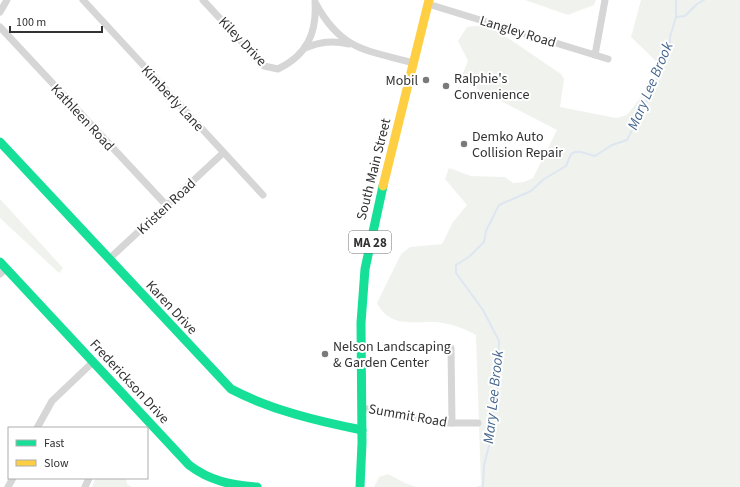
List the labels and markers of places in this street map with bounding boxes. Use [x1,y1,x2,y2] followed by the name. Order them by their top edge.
[454,69,529,105] place label: Ralphie's Convenience
[385,71,418,91] place label: Mobil
[421,75,431,85] marker: Mobil
[441,81,451,91] marker: Ralphie's Convenience
[472,127,563,163] place label: Demko Auto Collision Repair
[459,139,469,149] marker: Demko Auto Collision Repair
[333,337,451,373] place label: Nelson Landscaping & Garden Center
[320,349,330,359] marker: Nelson Landscaping & Garden Center

